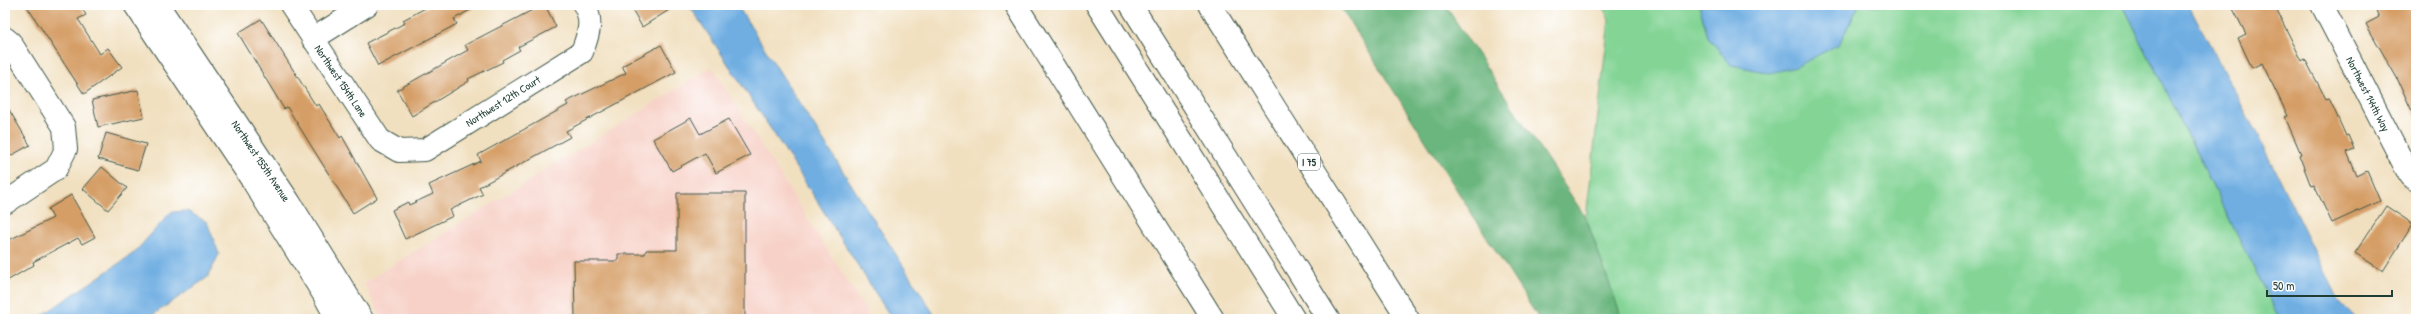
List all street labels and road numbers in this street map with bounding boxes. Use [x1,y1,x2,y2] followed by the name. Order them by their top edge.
[312,42,371,120] street label: Northwest 154th Lane
[2343,54,2393,134] street label: Northwest 144th Way
[463,72,543,130] street label: Northwest 12th Court
[229,118,294,205] street label: Northwest 155th Avenue
[1298,154,1320,170] road number: I 75

